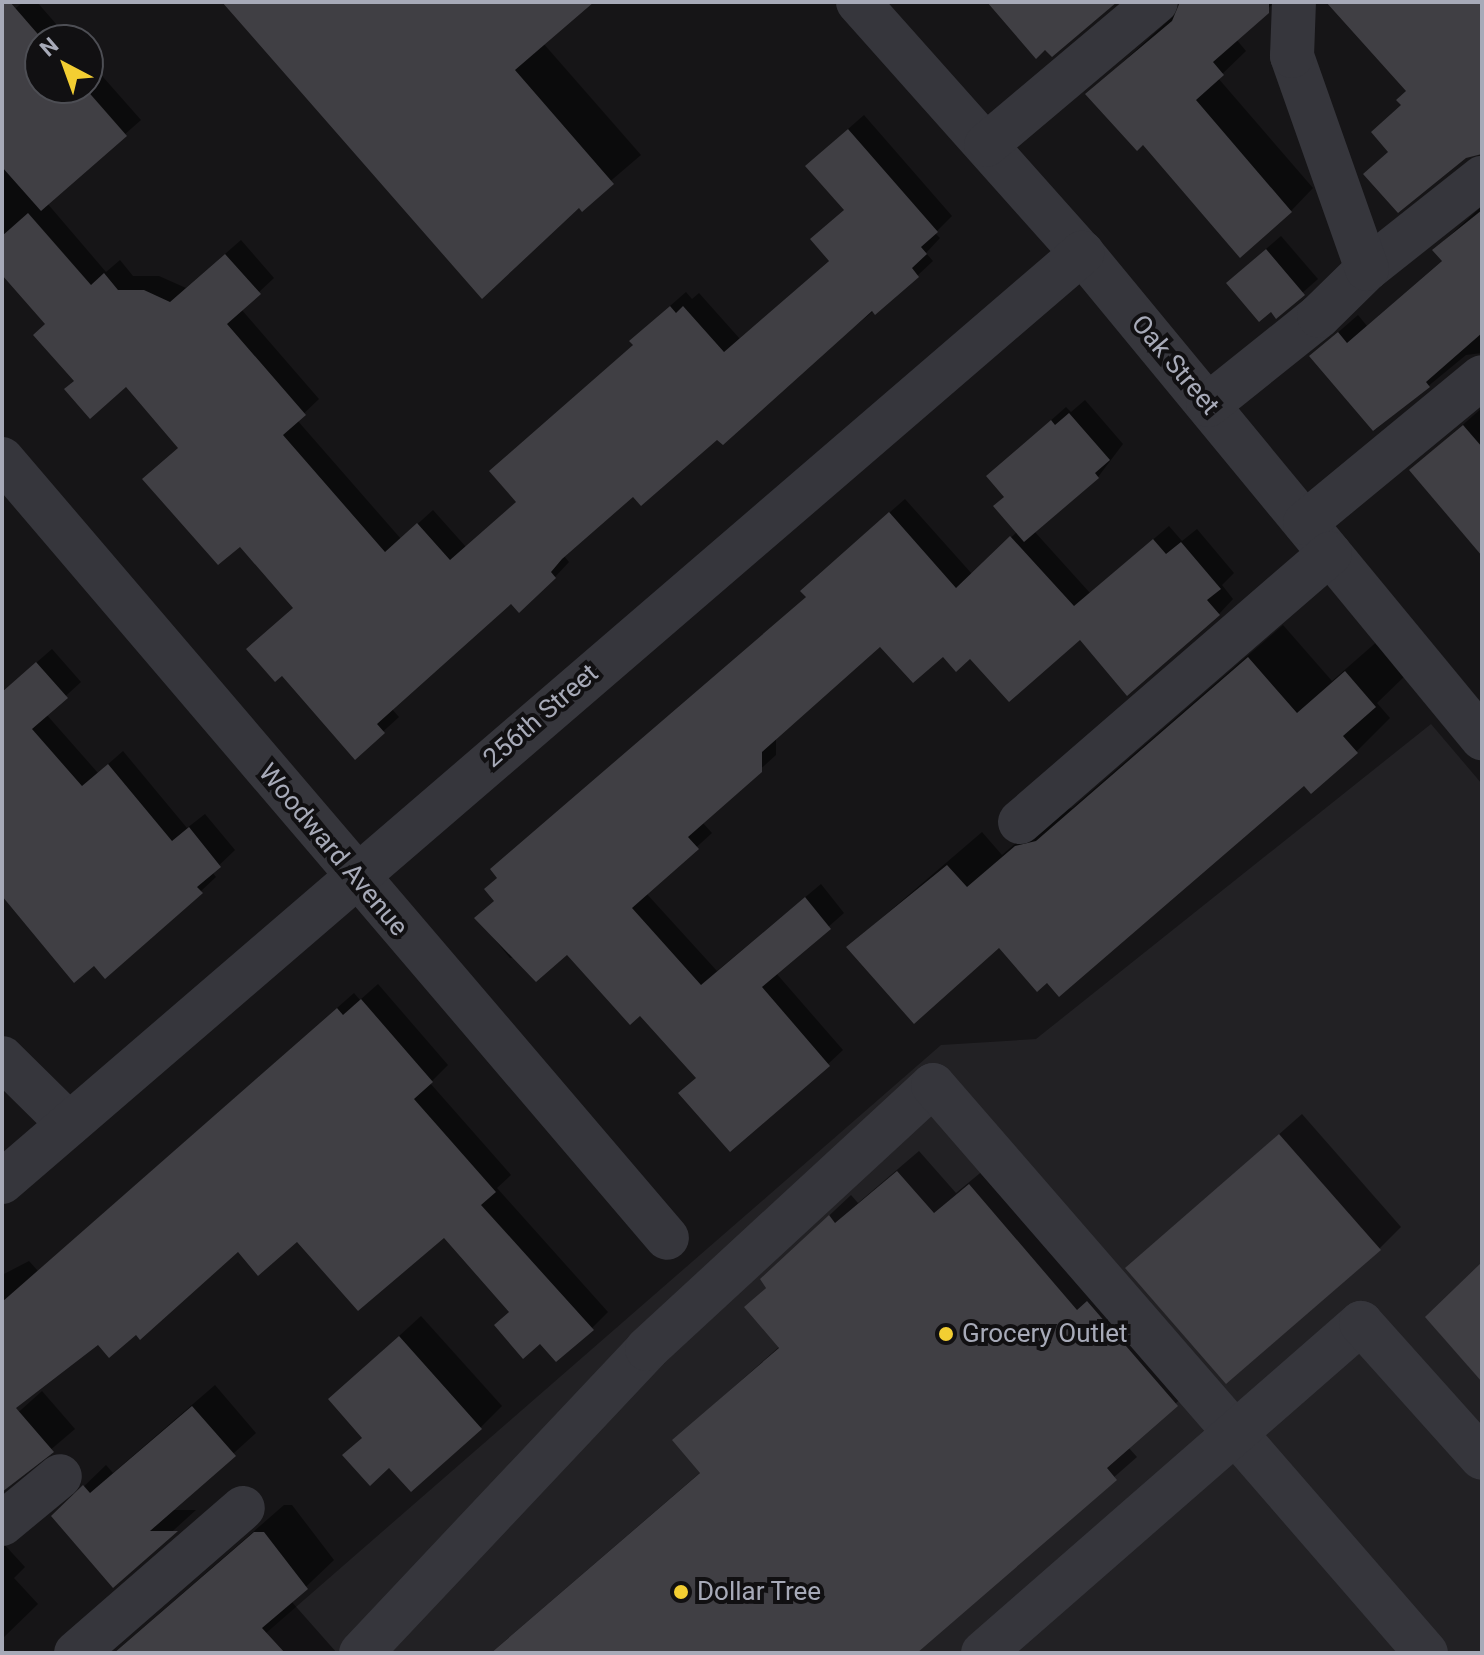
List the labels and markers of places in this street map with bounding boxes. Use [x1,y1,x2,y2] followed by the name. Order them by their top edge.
[962,1318,1128,1350] place label: Grocery Outlet
[937,1325,955,1343] marker: Grocery Outlet
[697,1576,822,1608] place label: Dollar Tree
[672,1583,690,1601] marker: Dollar Tree

